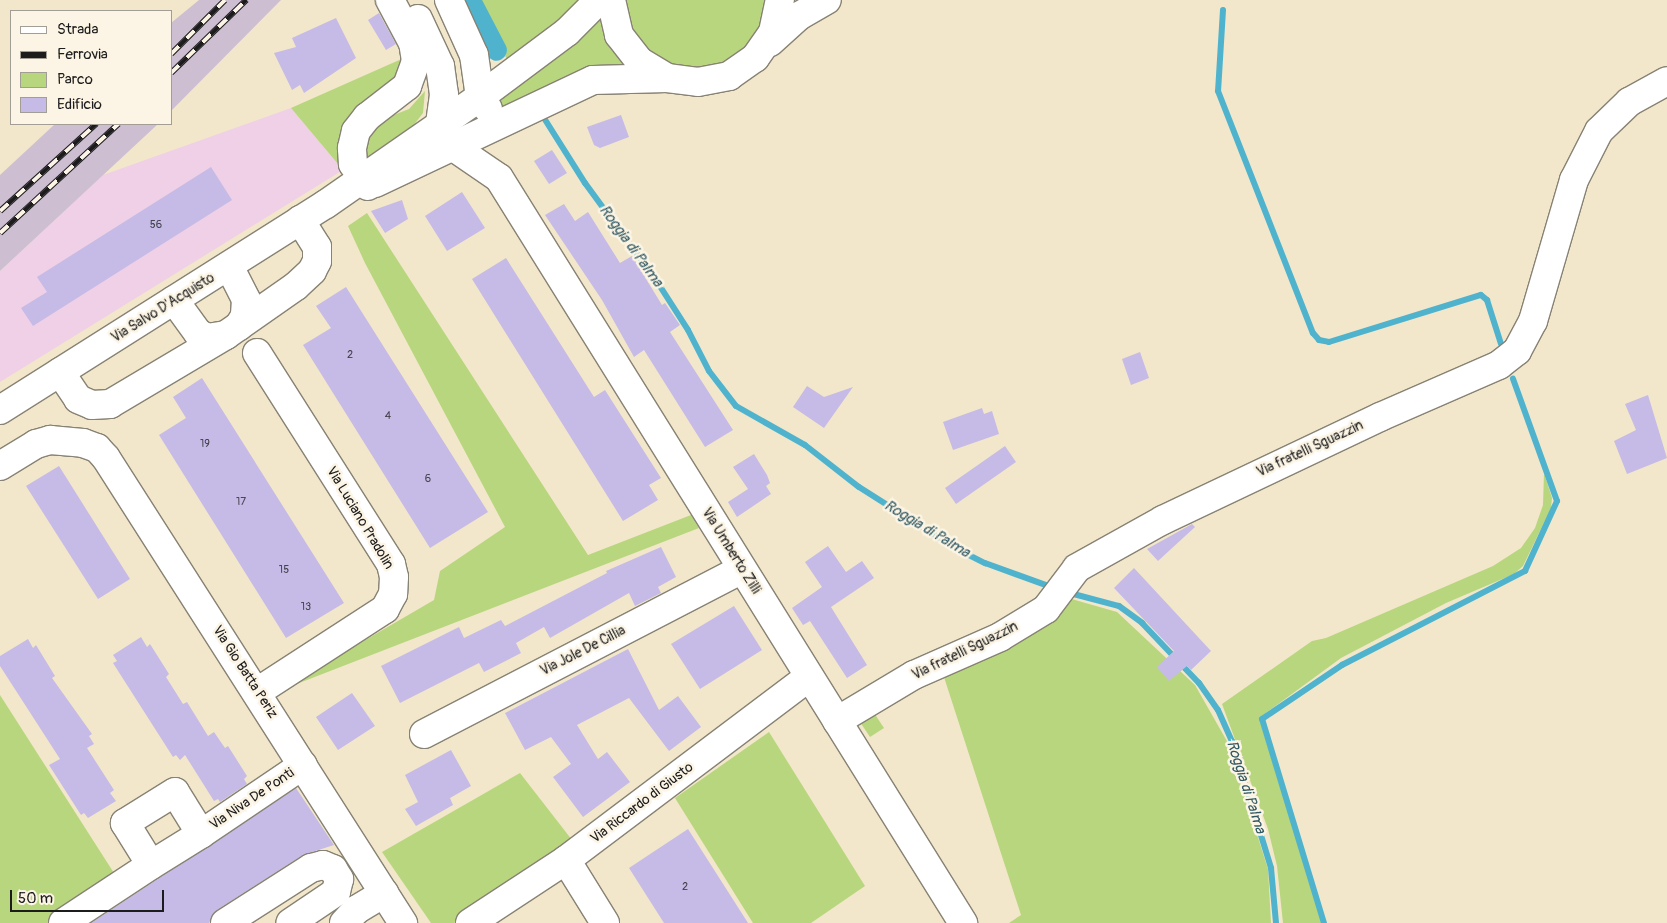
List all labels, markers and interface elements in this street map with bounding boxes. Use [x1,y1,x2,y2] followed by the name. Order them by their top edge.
[10,10,172,125] legend
[57,20,98,39] text: Strada
[57,45,108,64] text: Ferrovia
[57,70,93,89] text: Parco
[57,95,102,114] text: Edificio
[595,202,667,290] water label: Roggia di Palma
[150,218,162,232] house number: 56
[108,269,218,347] street label: Via Salvo D'Acquisto
[347,348,353,362] house number: 2
[385,409,391,423] house number: 4
[1254,417,1366,481] street label: Via fratelli Sguazzin
[200,437,210,451] house number: 19
[323,464,397,572] street label: Via Luciano Pradolin
[425,472,431,486] house number: 6
[236,495,246,509] house number: 17
[881,496,973,562] water label: Roggia di Palma
[698,505,764,597] street label: Via Umberto Zilli
[279,563,289,577] house number: 15
[301,600,311,614] house number: 13
[909,618,1021,684] street label: Via fratelli Sguazzin
[538,622,628,680] street label: Via Jole De Cillia
[209,623,281,721] street label: Via Gio Batta Periz
[1223,738,1269,836] water label: Roggia di Palma
[587,759,697,847] street label: Via Riccardo di Giusto
[207,765,297,833] street label: Via Niva De Ponti
[12,880,166,912] scale bar
[682,880,688,894] house number: 2
[18,889,53,908] text: 50 m

